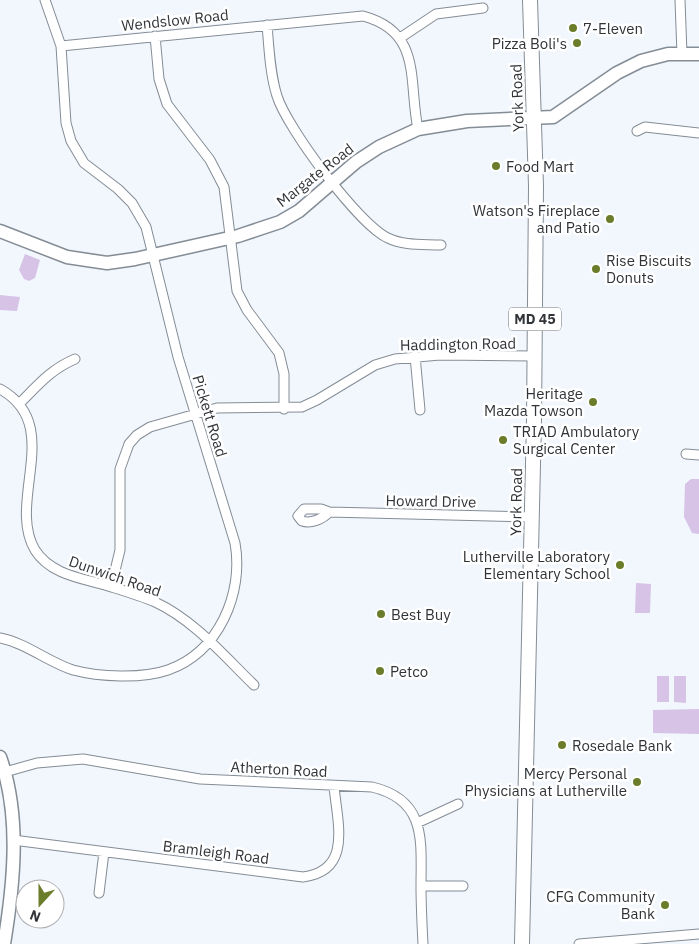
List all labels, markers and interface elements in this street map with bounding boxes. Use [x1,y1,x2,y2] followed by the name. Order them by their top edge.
[120,5,230,35] street label: Wendslow Road
[583,19,643,38] place label: 7-Eleven
[567,22,579,34] marker: 7-Eleven
[492,34,567,53] place label: Pizza Boli's
[571,37,583,49] marker: Pizza Boli's
[506,64,528,132] street label: York Road
[273,139,357,211] street label: Margate Road
[506,157,574,176] place label: Food Mart
[490,160,502,172] marker: Food Mart
[473,201,600,237] place label: Watson's Fireplace and Patio
[604,213,616,225] marker: Watson's Fireplace and Patio
[606,251,692,287] place label: Rise Biscuits Donuts
[590,263,602,275] marker: Rise Biscuits Donuts
[509,308,561,330] road number: MD 45
[400,333,516,355] street label: Haddington Road
[189,373,231,459] street label: Pickett Road
[484,384,583,420] place label: Heritage Mazda Towson
[587,396,599,408] marker: Heritage Mazda Towson
[513,422,640,458] place label: TRIAD Ambulatory Surgical Center
[497,434,509,446] marker: TRIAD Ambulatory Surgical Center
[506,468,526,536] street label: York Road
[385,491,477,511] street label: Howard Drive
[463,547,611,583] place label: Lutherville Laboratory Elementary School
[66,551,164,601] street label: Dunwich Road
[614,559,626,571] marker: Lutherville Laboratory Elementary School
[391,605,451,624] place label: Best Buy
[375,608,387,620] marker: Best Buy
[390,662,428,681] place label: Petco
[374,665,386,677] marker: Petco
[572,736,672,755] place label: Rosedale Bank
[556,739,568,751] marker: Rosedale Bank
[230,757,328,781] street label: Atherton Road
[465,764,627,800] place label: Mercy Personal Physicians at Lutherville
[631,776,643,788] marker: Mercy Personal Physicians at Lutherville
[162,836,270,868] street label: Bramleigh Road
[15,879,65,929] north arrow
[546,887,656,923] place label: CFG Community Bank
[659,899,671,911] marker: CFG Community Bank
[27,906,43,926] text: N

